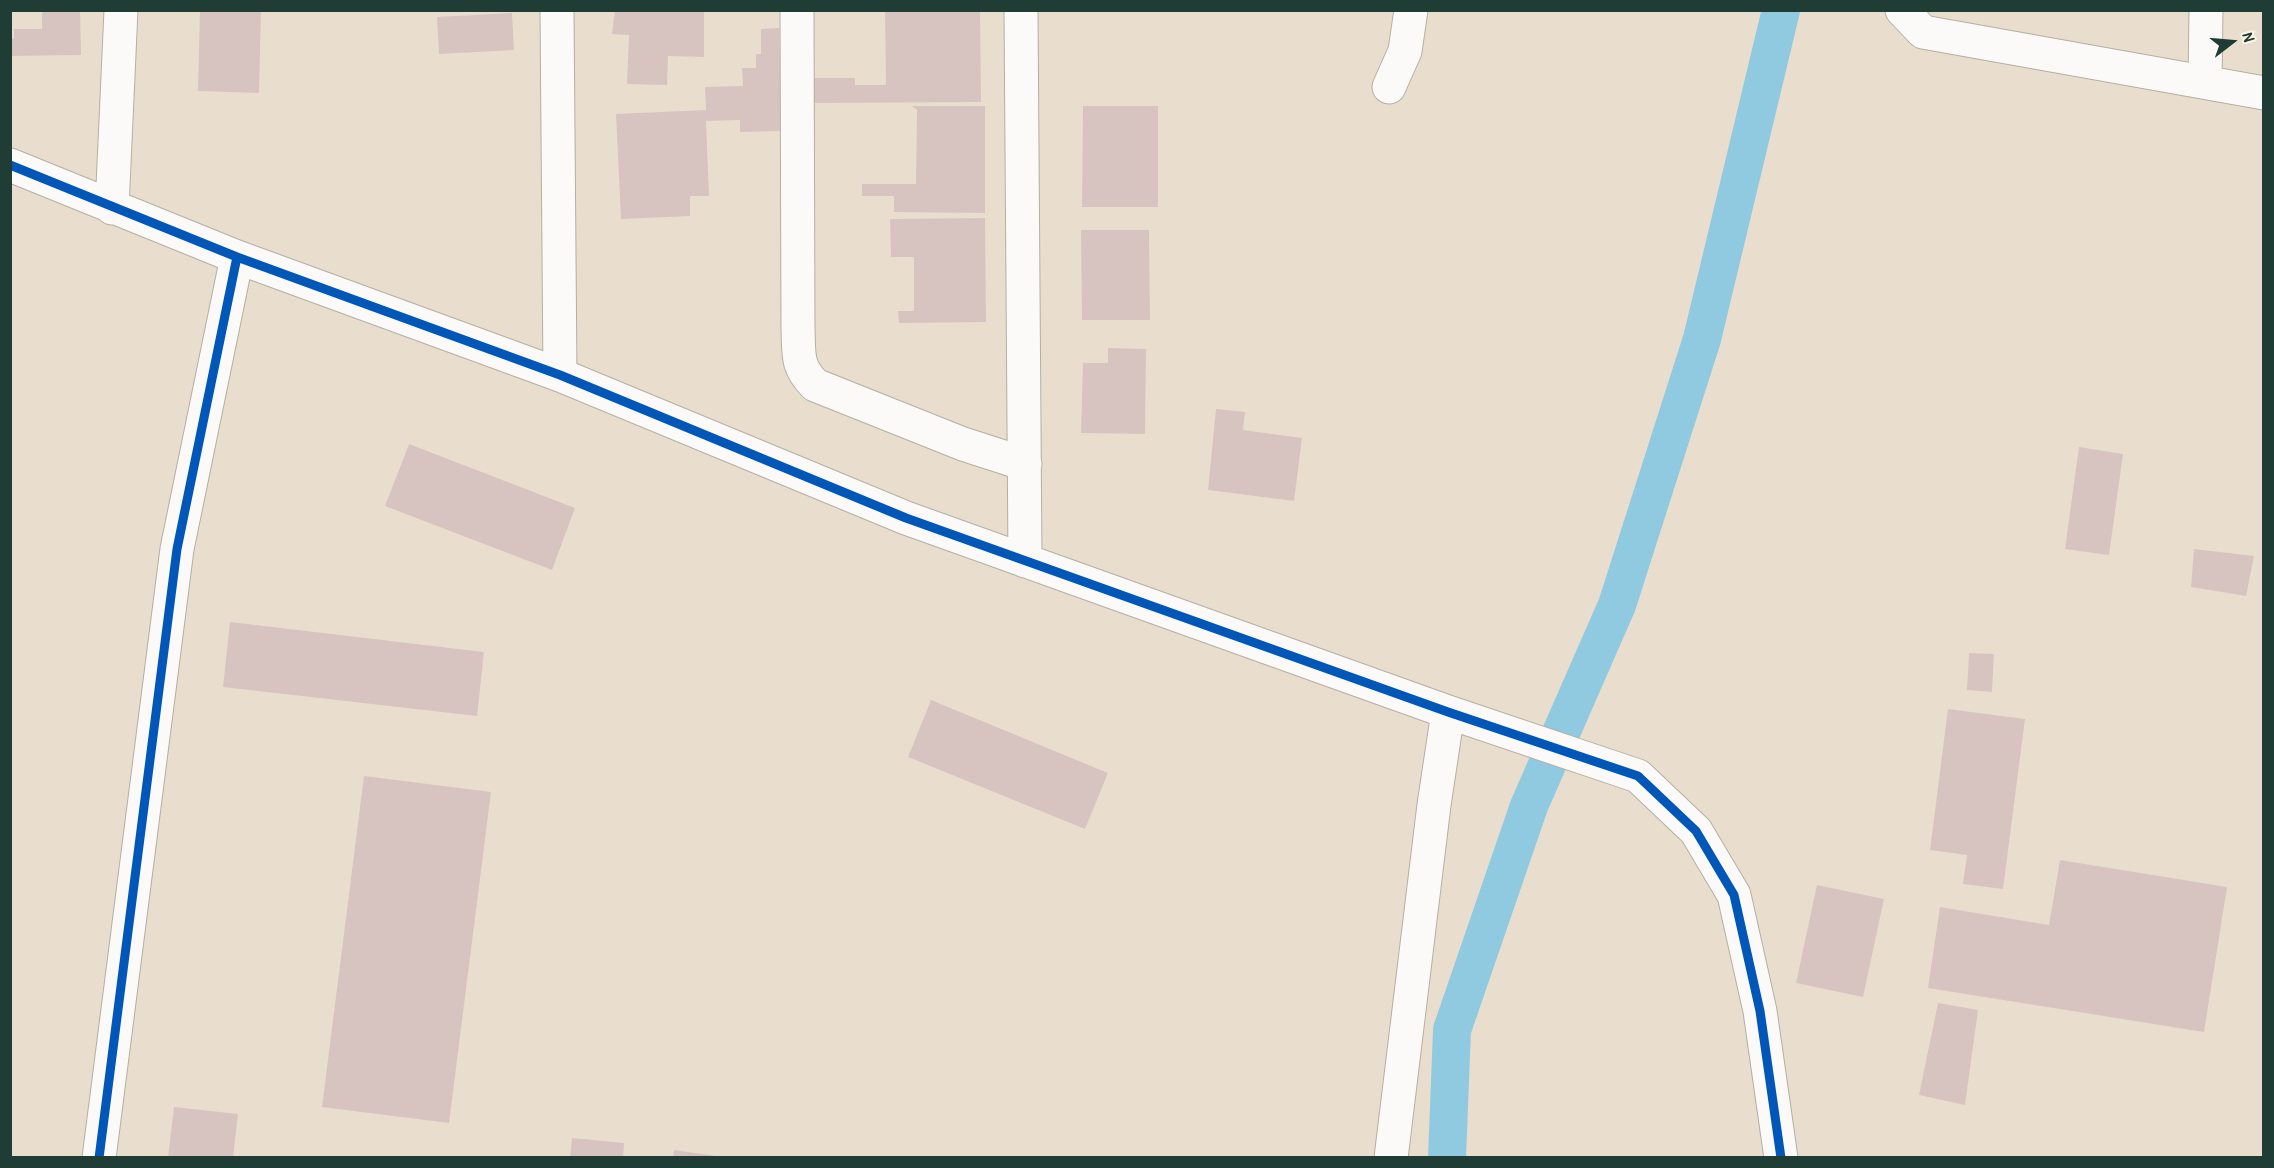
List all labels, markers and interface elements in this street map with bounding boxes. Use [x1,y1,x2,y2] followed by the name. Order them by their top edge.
[2202,12,2262,72] north arrow
[2238,30,2261,44] text: N

